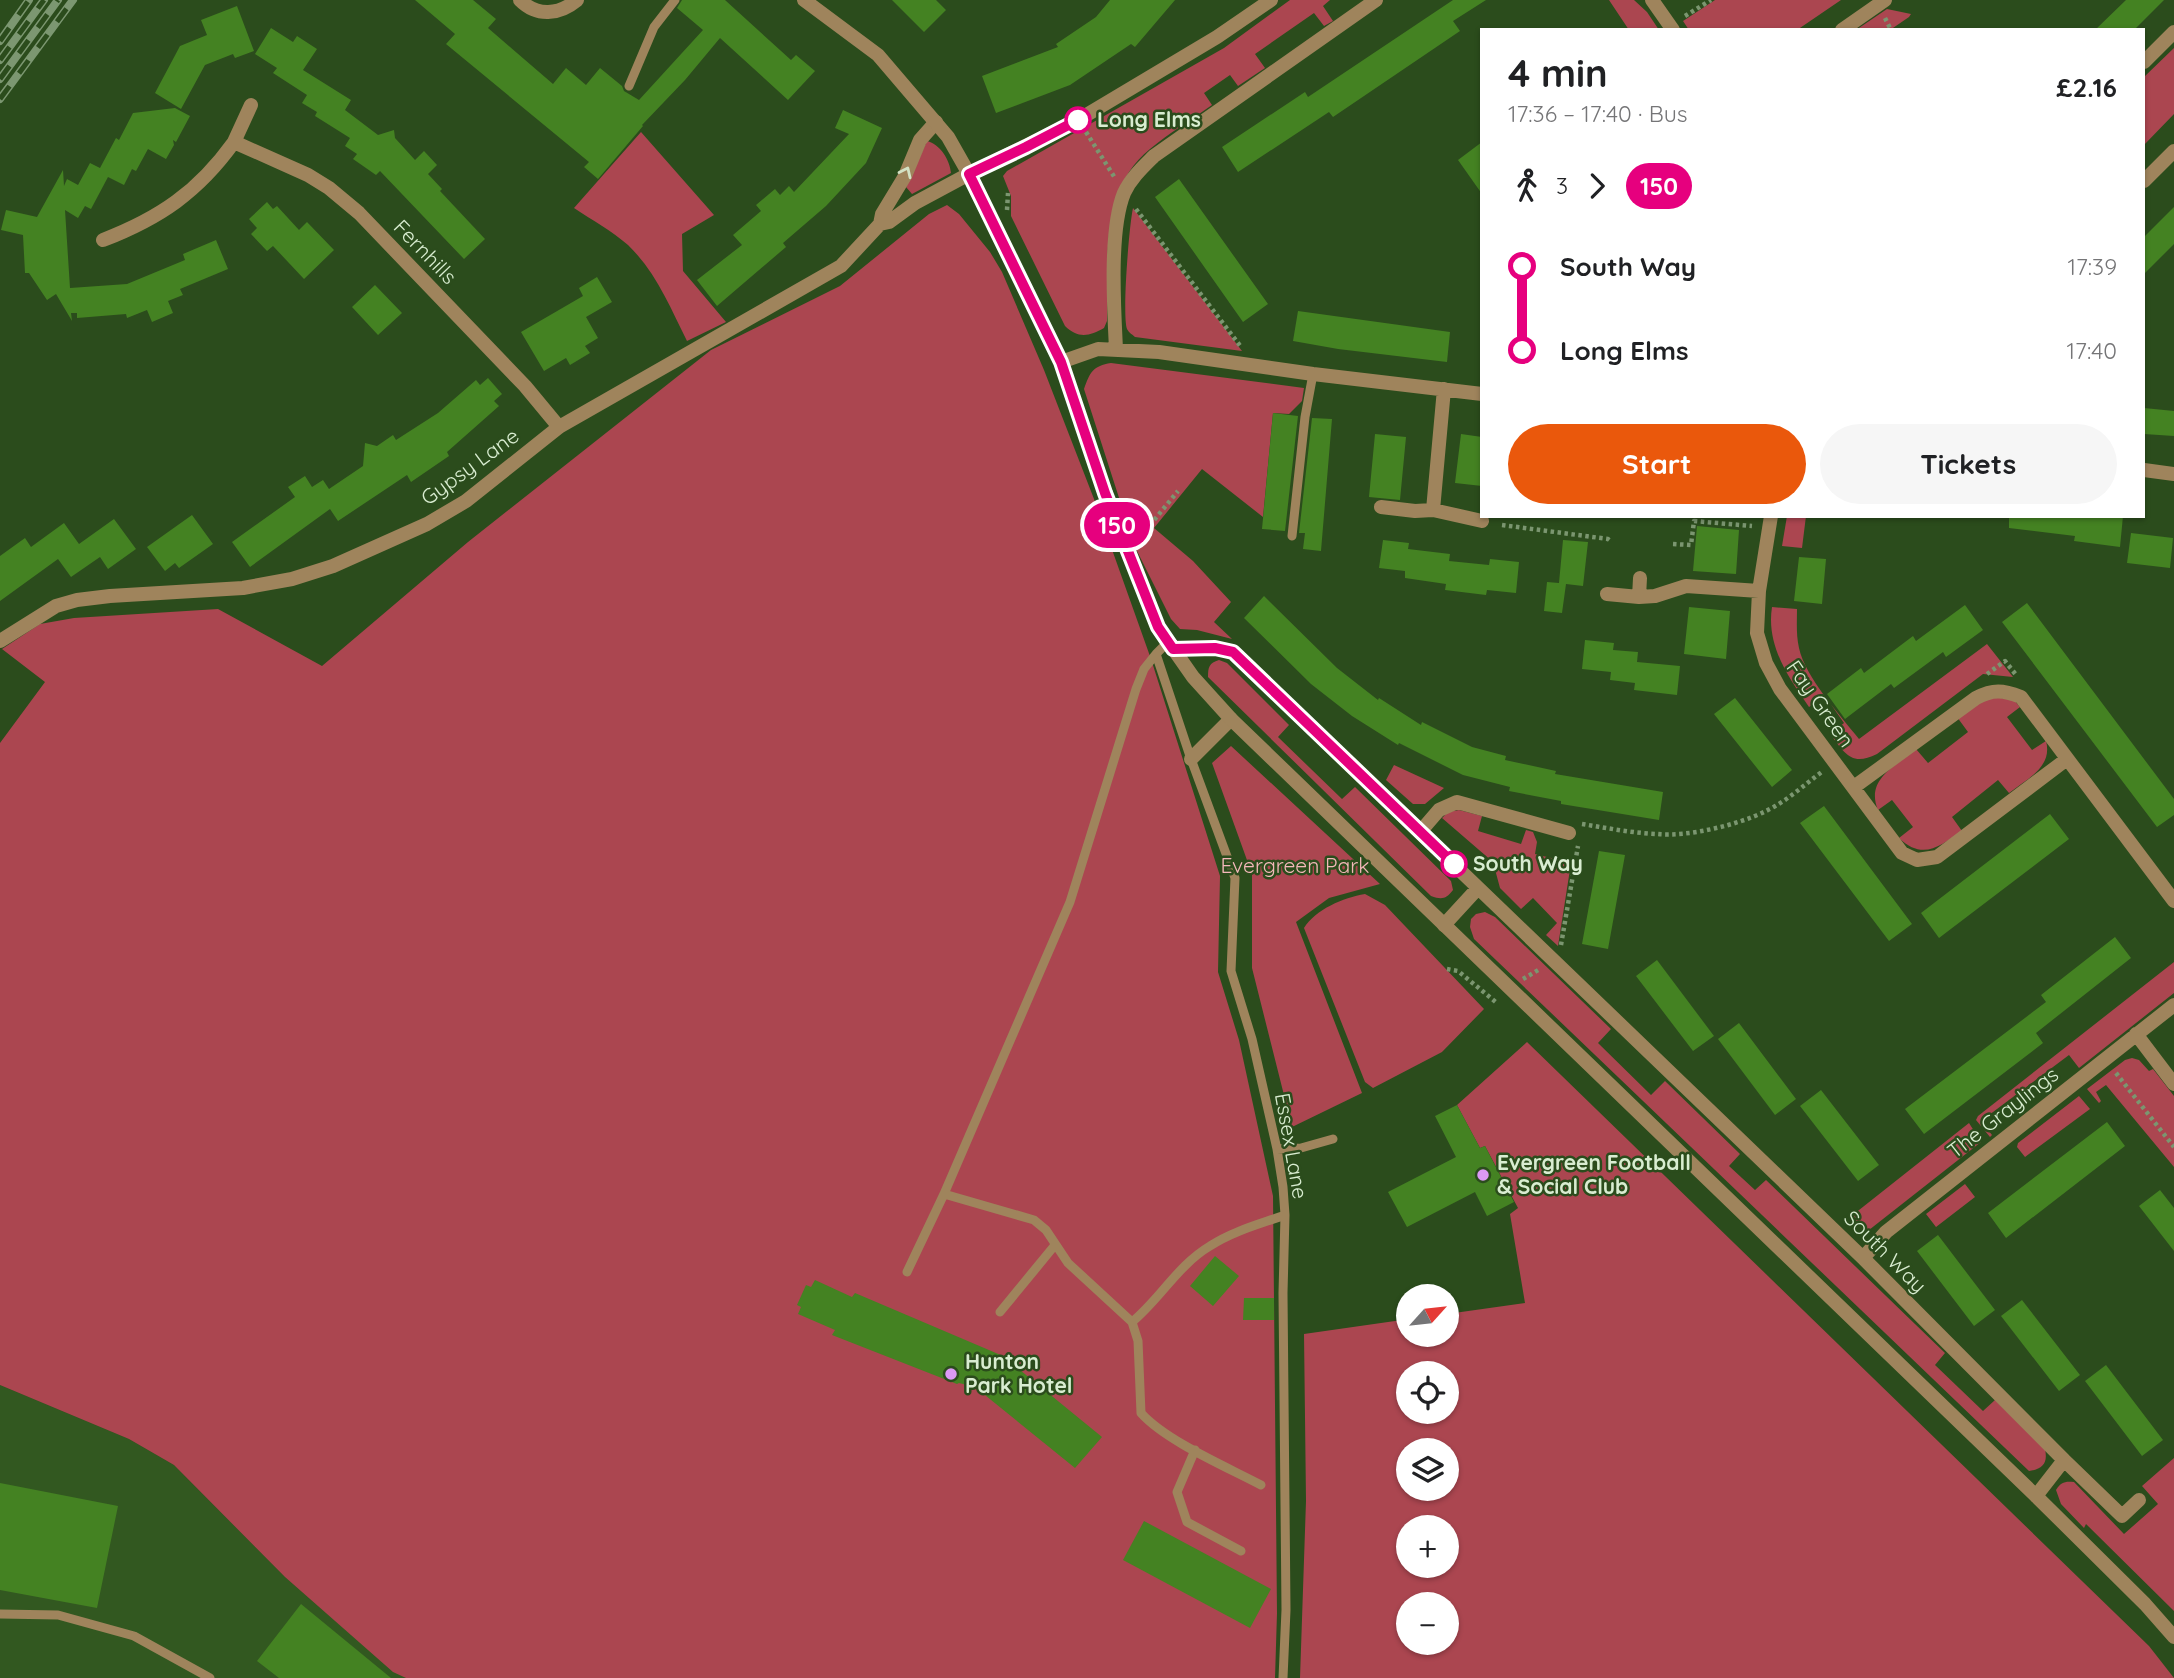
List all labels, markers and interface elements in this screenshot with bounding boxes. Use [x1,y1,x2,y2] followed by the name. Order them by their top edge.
[1508,49,1608,97] text: 4 min
[2056,71,2117,104] text: £2.16
[1508,99,1688,128] text: 17:36 – 17:40 · Bus
[1097,106,1201,132] place label: Long Elms
[1065,107,1091,133] marker: Long Elms
[898,167,912,179] one-way arrow
[1508,167,1546,205] icon: walk
[1578,167,1616,205] icon: forward
[1556,171,1568,200] text: 3
[1640,171,1678,201] text: 150
[389,214,463,289] street label: Fernhills
[1560,250,1696,283] text: South Way
[2068,252,2117,281] text: 17:39
[1560,334,1689,367] text: Long Elms
[2067,336,2117,365] text: 17:40
[415,422,523,510] street label: Gypsy Lane
[1508,424,1806,504] button: Start
[1820,424,2117,504] button: Tickets
[1077,502,1157,548] line badge: 150
[1098,510,1136,540] text: 150
[1782,655,1860,752] street label: Fay Green
[1473,850,1583,876] place label: South Way
[1441,851,1467,877] marker: South Way
[1220,852,1370,878] park label: Evergreen Park
[1942,1061,2063,1164] street label: The Graylings
[1270,1091,1314,1201] street label: Essex Lane
[1497,1149,1691,1199] place label: Evergreen Football & Social Club
[1475,1167,1491,1183] marker: Evergreen Football & Social Club
[1839,1205,1932,1298] street label: South Way
[1396,1284,1460,1348] north arrow
[1396,1284,1459,1655] map controls
[965,1348,1072,1398] place label: Hunton Park Hotel
[1396,1361,1459,1424] button: locate
[943,1366,959,1382] marker: Hunton Park Hotel
[1396,1438,1459,1501] button: layers
[1396,1515,1459,1578] button: +
[1396,1592,1459,1655] button: −

